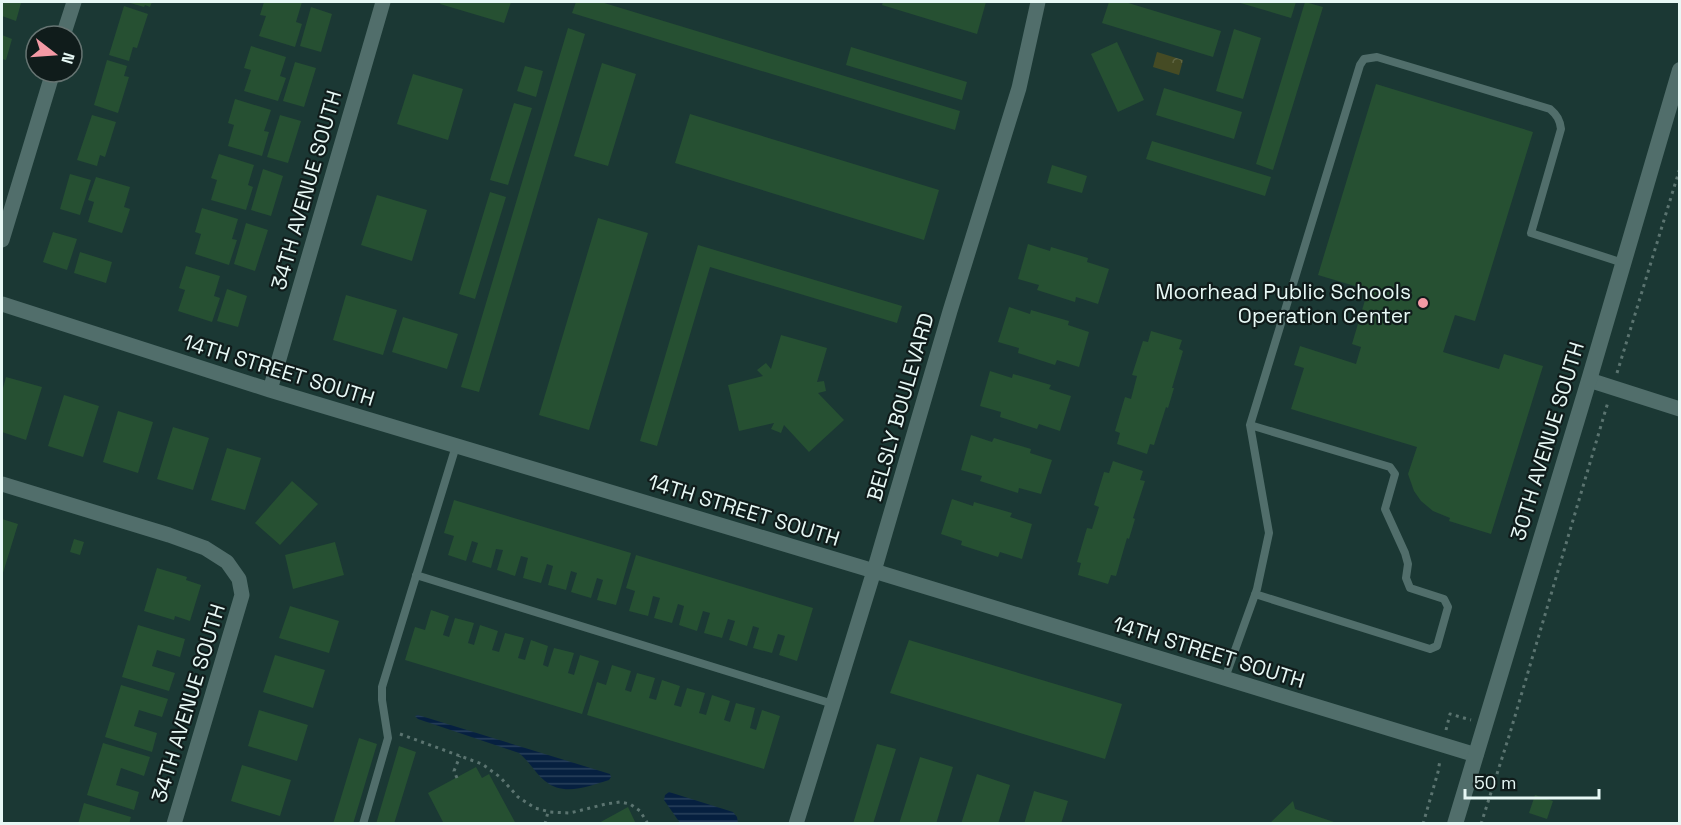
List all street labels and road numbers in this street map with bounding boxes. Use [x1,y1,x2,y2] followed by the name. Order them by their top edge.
[265,87,347,293] street label: 34TH AVENUE SOUTH
[860,310,940,504] street label: BELSLY BOULEVARD
[180,328,378,412] street label: 14TH STREET SOUTH
[1504,338,1590,544] street label: 30TH AVENUE SOUTH
[645,468,843,552] street label: 14TH STREET SOUTH
[145,600,231,806] street label: 34TH AVENUE SOUTH
[1110,610,1308,694] street label: 14TH STREET SOUTH

